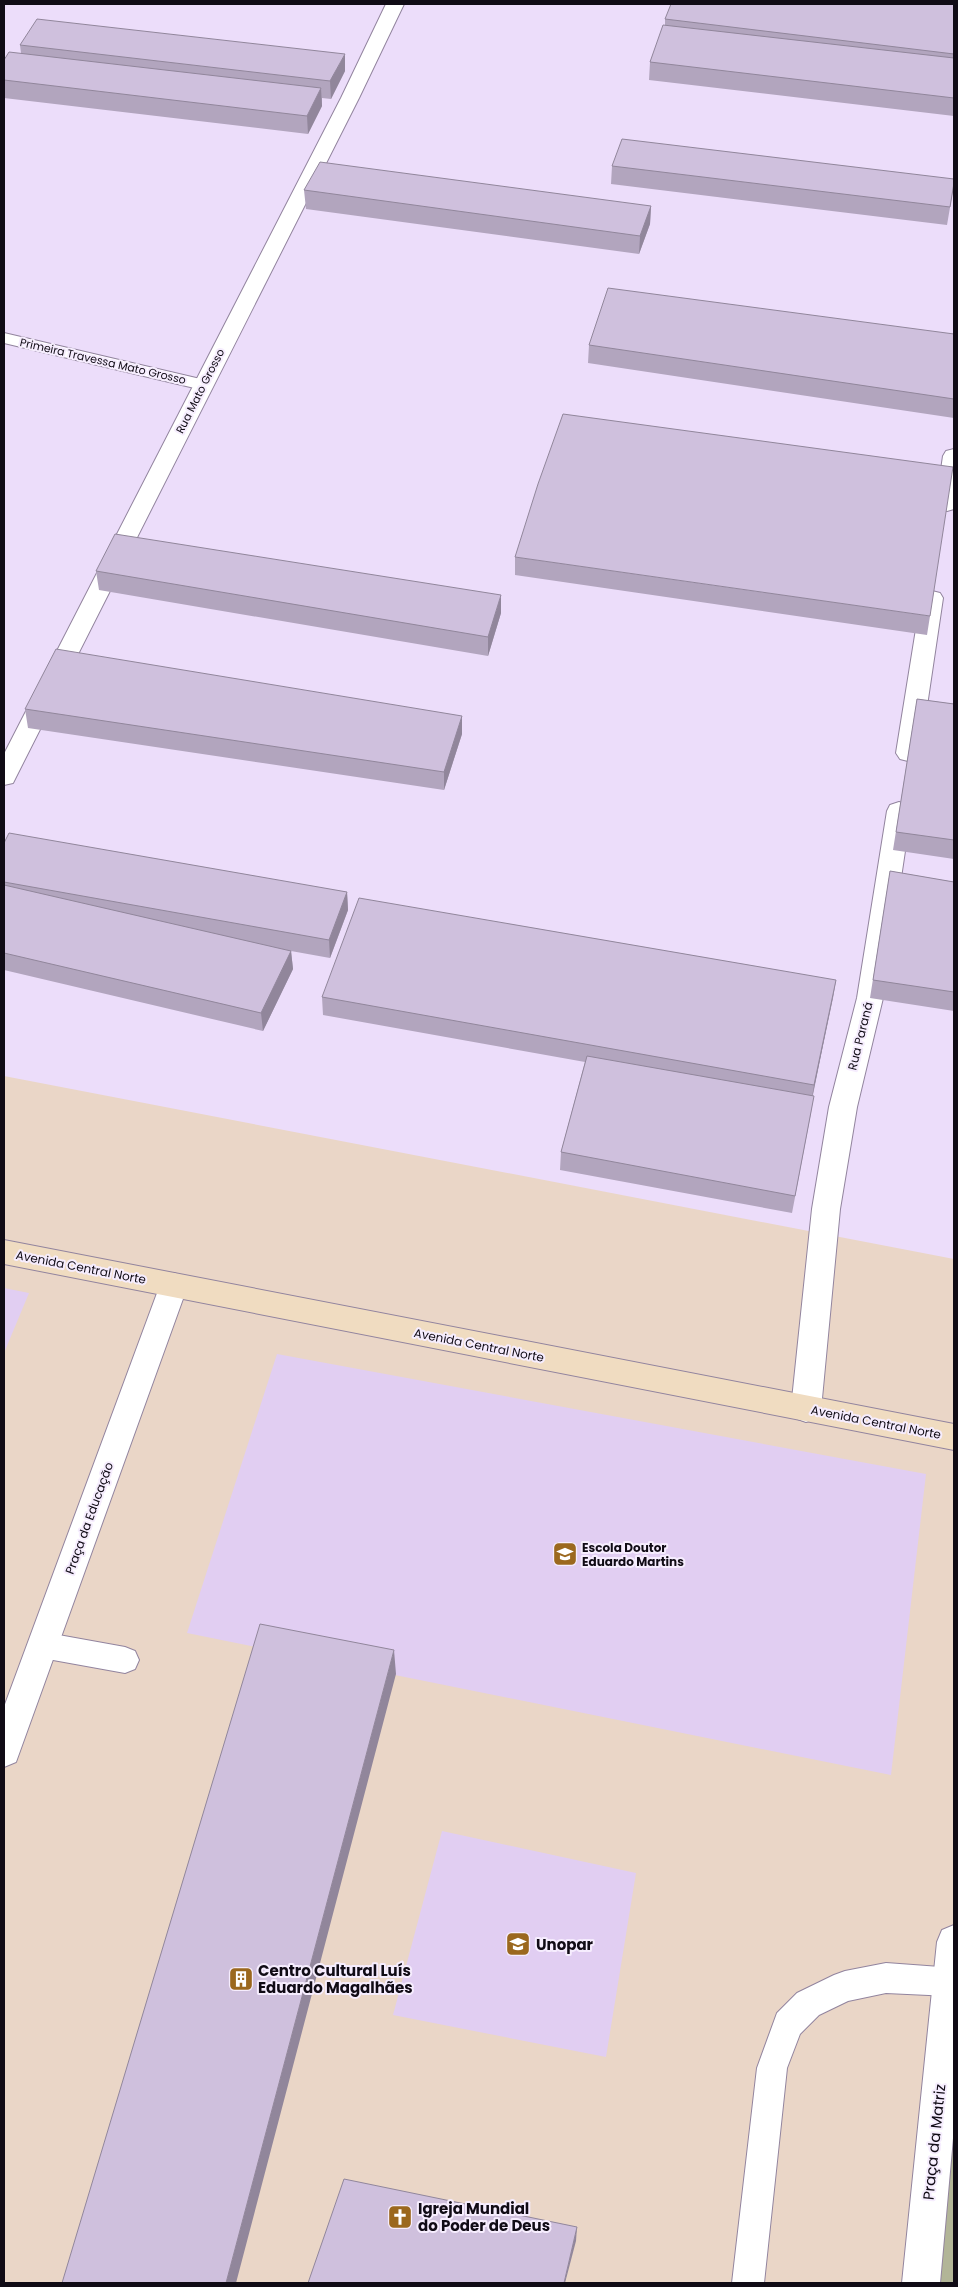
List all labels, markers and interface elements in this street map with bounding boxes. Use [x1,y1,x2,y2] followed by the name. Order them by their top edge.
[18,334,188,388] street label: Primeira Travessa Mato Grosso
[172,346,228,436] street label: Rua Mato Grosso
[843,1000,877,1072] street label: Rua Paraná
[14,1246,148,1288] street label: Avenida Central Norte
[412,1324,546,1366] street label: Avenida Central Norte
[809,1401,943,1443] street label: Avenida Central Norte
[61,1459,117,1576] street label: Praça da Educação
[582,1539,684,1570] place label: Escola Doutor Eduardo Martins
[552,1541,578,1567] school or university icon: Escola Doutor Eduardo Martins
[505,1931,531,1957] school or university icon: Unopar
[536,1934,594,1955] place label: Unopar
[258,1960,413,1998] place label: Centro Cultural Luís Eduardo Magalhães
[228,1966,254,1992] building icon: Centro Cultural Luís Eduardo Magalhães
[917,2083,951,2201] street label: Praça da Matriz
[418,2198,550,2236] place label: Igreja Mundial do Poder de Deus
[387,2204,413,2230] church icon: Igreja Mundial do Poder de Deus

